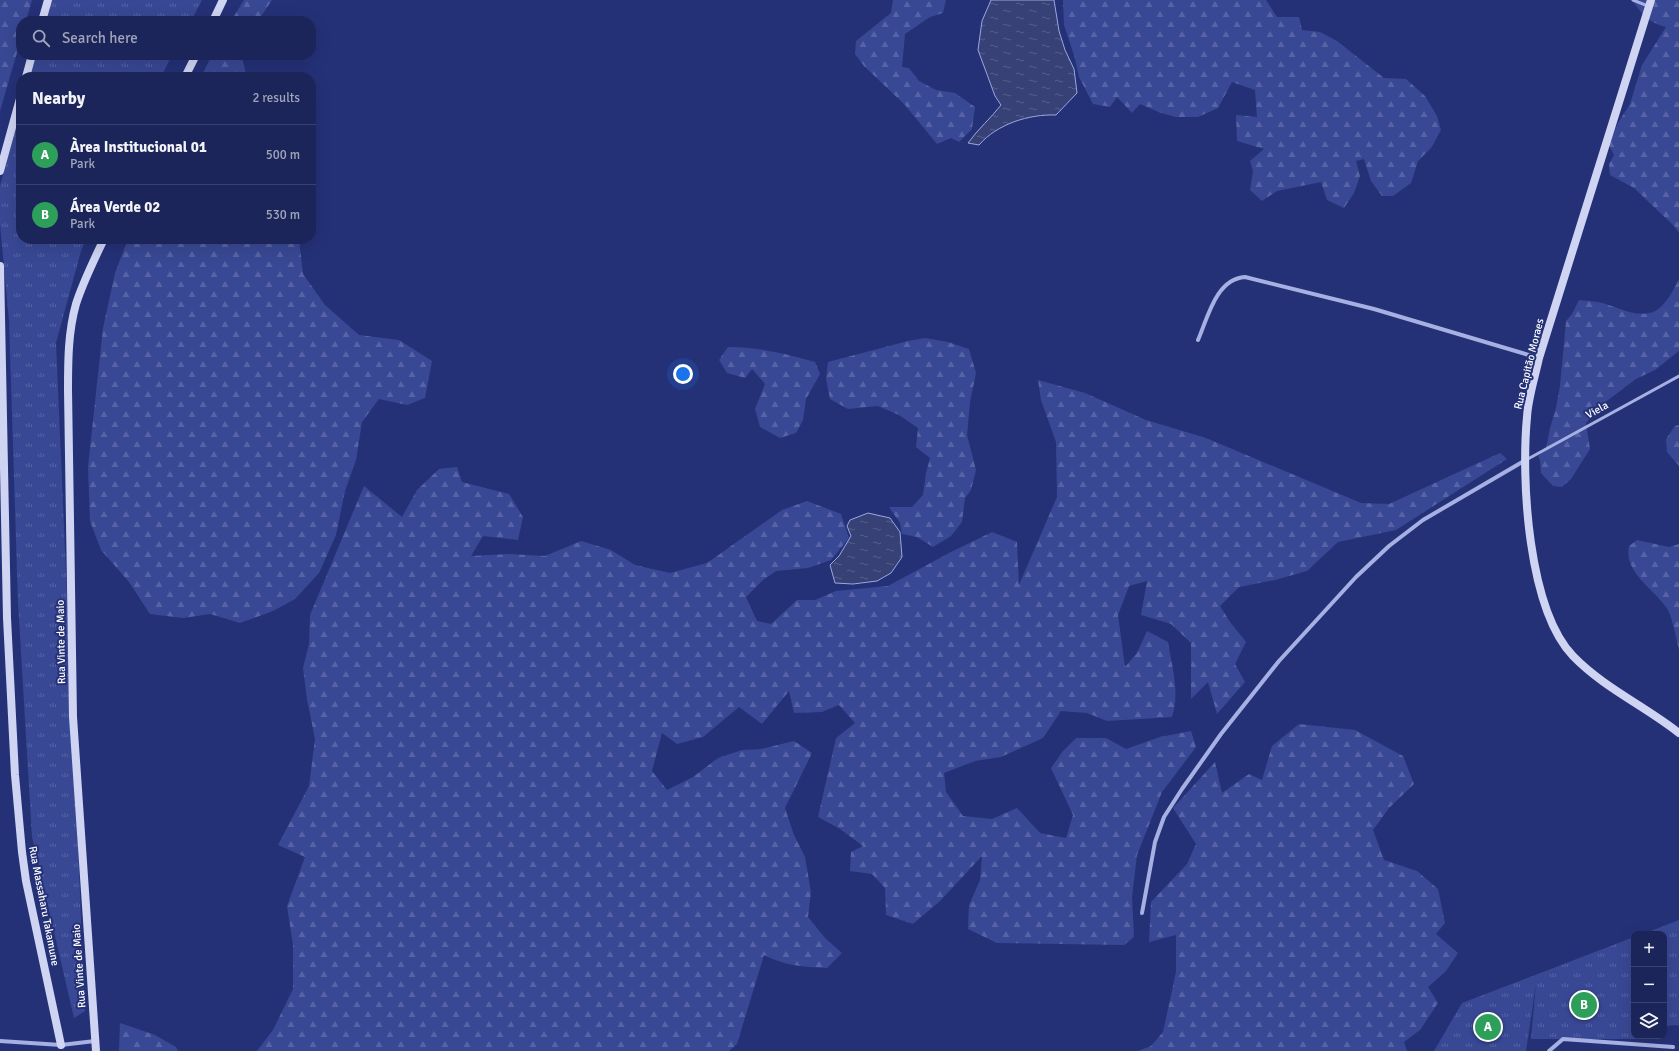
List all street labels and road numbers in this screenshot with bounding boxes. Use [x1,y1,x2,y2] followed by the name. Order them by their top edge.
[1511,317,1547,411] street label: Rua Capitão Moraes
[1584,398,1611,421] street label: Viela
[54,599,68,684] street label: Rua Vinte de Maio
[26,845,62,967] street label: Rua Massaharu Takamune
[70,923,88,1008] street label: Rua Vinte de Maio

